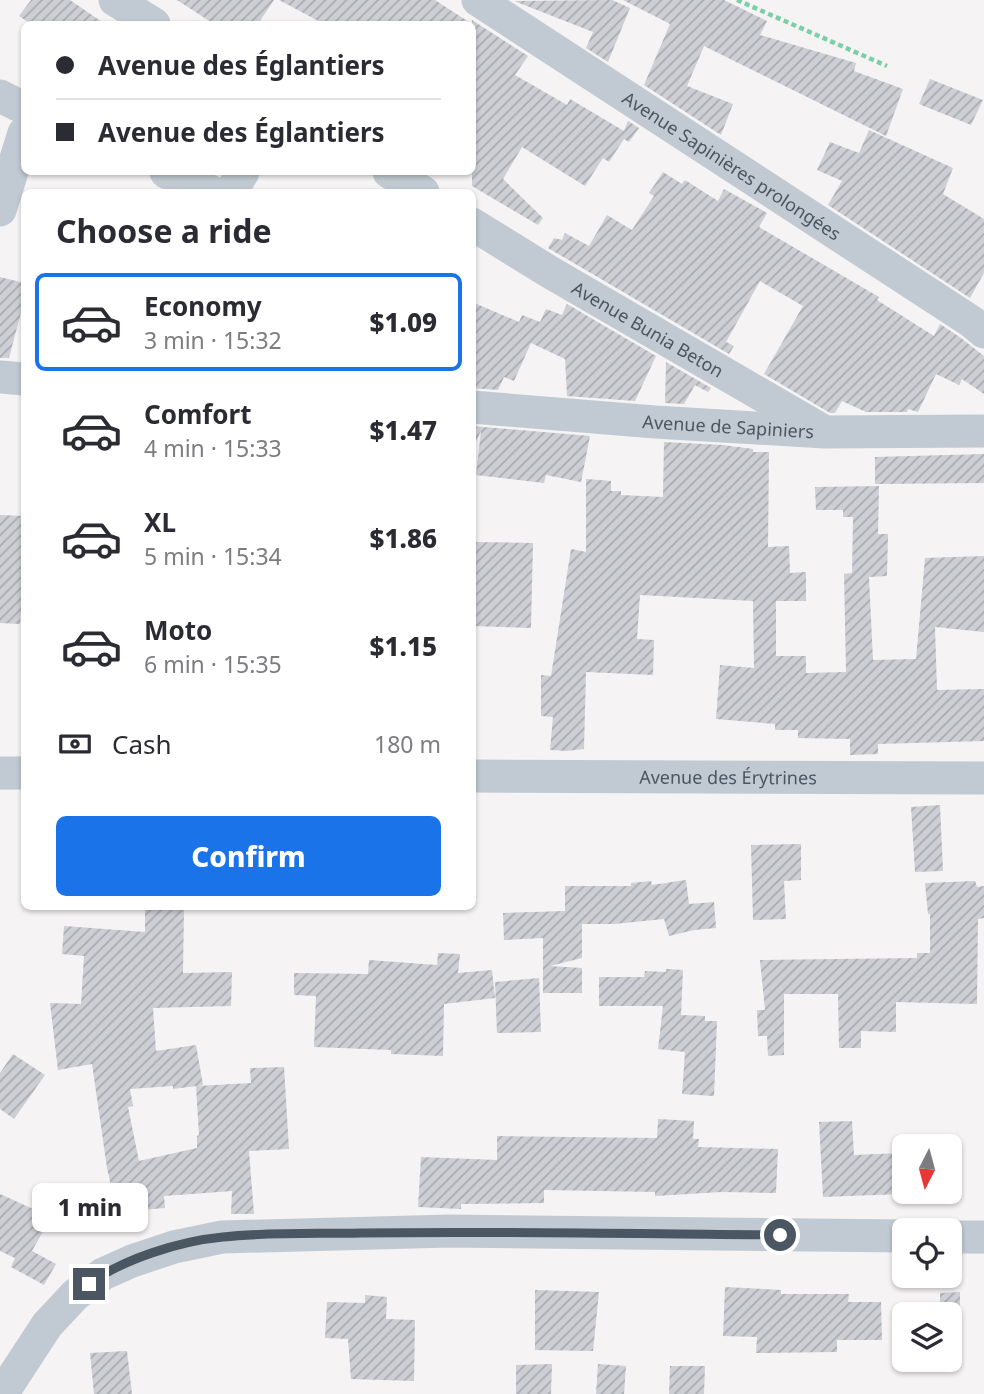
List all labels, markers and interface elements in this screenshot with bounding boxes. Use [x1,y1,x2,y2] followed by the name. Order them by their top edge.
[98,47,385,83] text: Avenue des Églantiers
[618,86,846,245] street label: Avenue Sapinières prolongées
[98,114,385,150] text: Avenue des Églantiers
[56,209,272,252] text: Choose a ride
[568,276,728,383] street label: Avenue Bunia Beton
[144,288,262,324] text: Economy
[60,291,123,354] icon: car
[370,304,437,340] text: $1.09
[144,324,282,356] text: 3 min · 15:32
[144,396,252,432] text: Comfort
[60,399,123,462] icon: car
[642,409,815,443] street label: Avenue de Sapiniers
[370,412,437,448] text: $1.47
[144,432,282,464] text: 4 min · 15:33
[144,504,176,540] text: XL
[60,507,123,570] icon: car
[370,520,437,556] text: $1.86
[144,540,282,572] text: 5 min · 15:34
[144,612,212,648] text: Moto
[60,615,123,678] icon: car
[370,628,437,664] text: $1.15
[144,648,282,680] text: 6 min · 15:35
[56,725,94,763] icon: cash
[112,726,172,762] text: Cash
[374,728,441,760] text: 180 m
[639,765,817,789] street label: Avenue des Érytrines
[56,816,441,896] button: Confirm
[892,1134,962,1204] north arrow
[892,1134,962,1372] map controls
[31,1182,147,1232] callout: 1 min
[58,1191,122,1223] text: 1 min
[892,1218,962,1288] button: locate
[764,1219,796,1251] route start
[73,1268,105,1300] route end
[892,1302,962,1372] button: layers

